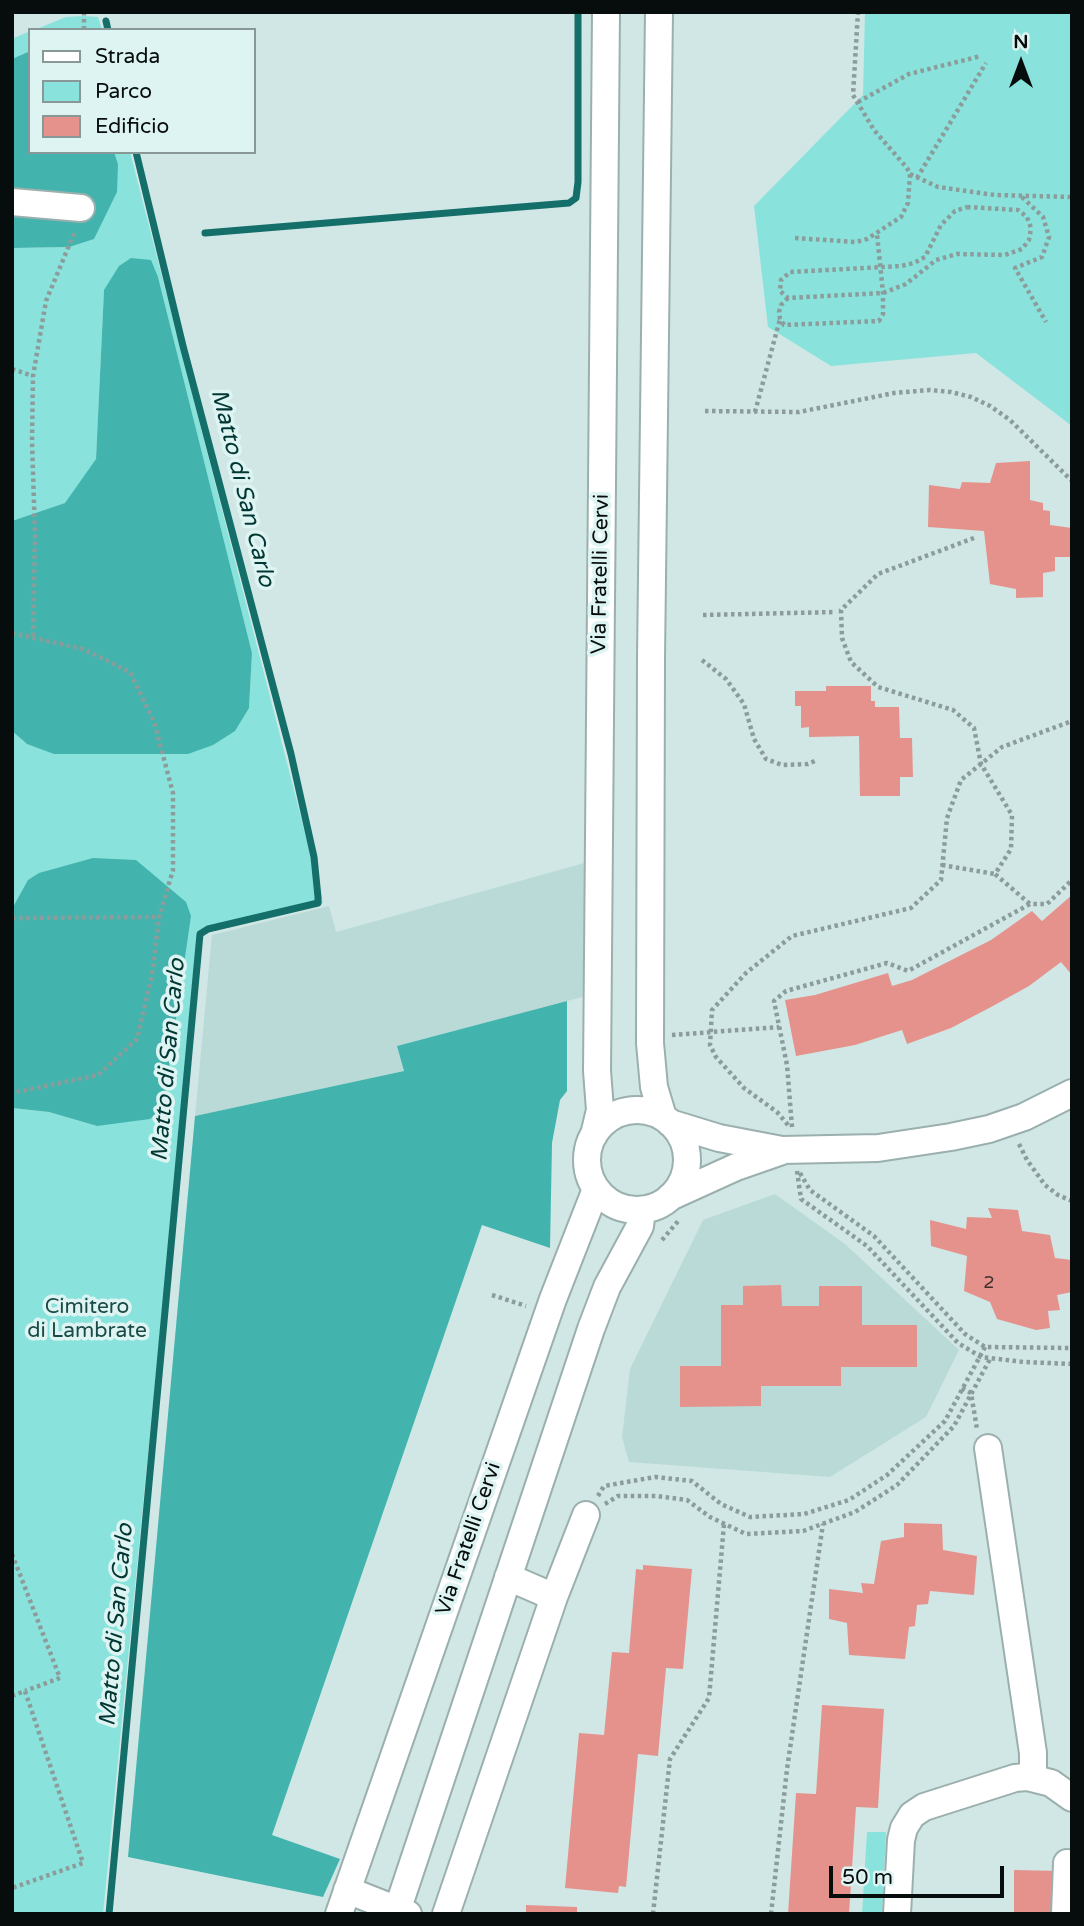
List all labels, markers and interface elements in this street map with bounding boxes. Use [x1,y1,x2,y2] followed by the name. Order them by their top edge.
[28,28,256,154] legend
[986,28,1056,98] north arrow
[1013,31,1029,53] text: N
[95,44,160,69] text: Strada
[95,79,152,104] text: Parco
[95,114,169,139] text: Edificio
[204,386,280,590] water label: Matto di San Carlo
[587,494,615,654] street label: Via Fratelli Cervi
[146,958,192,1162] water label: Matto di San Carlo
[983,1272,995,1294] house number: 2
[27,1294,147,1344] park label: Cimitero di Lambrate
[431,1459,507,1619] street label: Via Fratelli Cervi
[94,1523,140,1727] water label: Matto di San Carlo
[832,1853,1007,1897] scale bar
[842,1865,893,1890] text: 50 m

